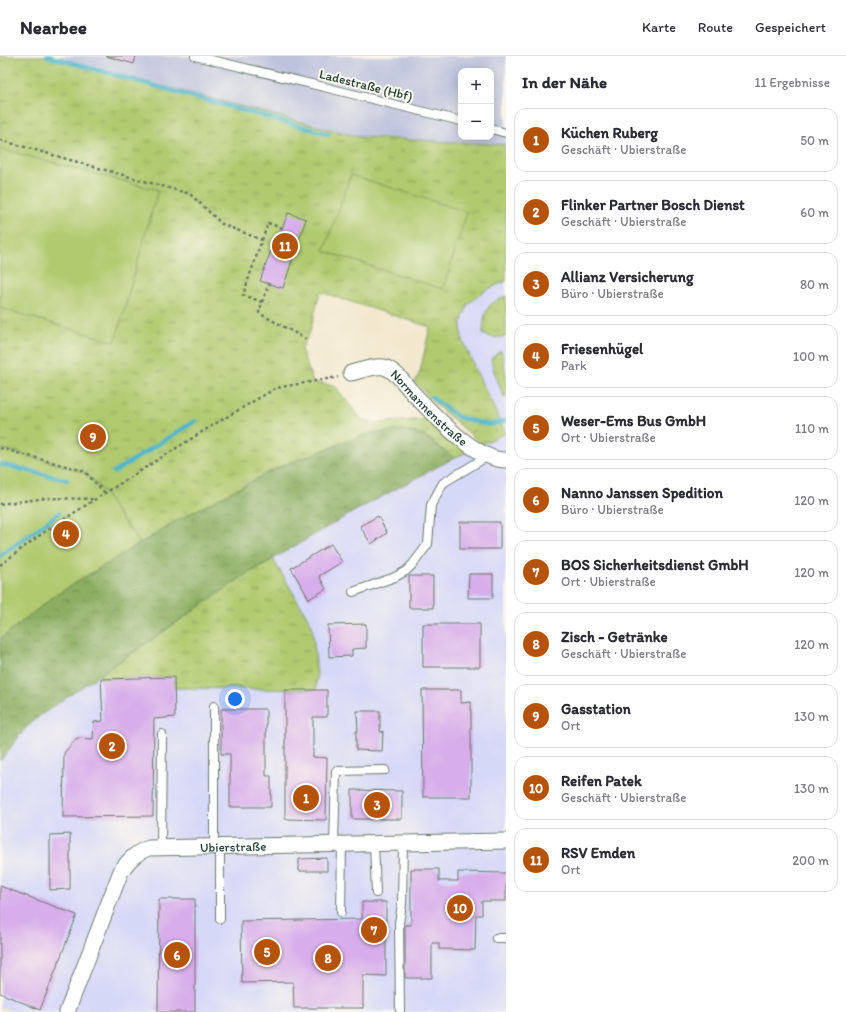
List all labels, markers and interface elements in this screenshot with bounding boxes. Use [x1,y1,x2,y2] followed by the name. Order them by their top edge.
[20,16,87,39] text: Nearbee
[642,19,676,36] text: Karte
[698,19,733,36] text: Route
[755,19,826,36] text: Gespeichert
[318,66,414,104] street label: Ladestraße (Hbf)
[458,68,494,140] map controls
[458,68,494,104] button: +
[522,72,607,92] text: In der Nähe
[755,75,830,90] text: 11 Ergebnisse
[458,104,494,140] button: −
[561,124,658,142] text: Küchen Ruberg
[533,133,539,148] text: 1
[800,133,829,148] text: 50 m
[561,142,686,157] text: Geschäft · Ubierstraße
[561,196,745,214] text: Flinker Partner Bosch Dienst
[533,205,539,220] text: 2
[800,205,829,220] text: 60 m
[561,214,686,229] text: Geschäft · Ubierstraße
[272,231,298,261] pin: 11
[561,268,694,286] text: Allianz Versicherung
[532,277,540,292] text: 3
[800,277,829,292] text: 80 m
[561,286,664,301] text: Büro · Ubierstraße
[561,340,643,358] text: Friesenhügel
[532,349,540,364] text: 4
[793,349,829,364] text: 100 m
[561,358,587,373] text: Park
[388,366,471,449] street label: Normannenstraße
[561,412,706,430] text: Weser-Ems Bus GmbH
[533,421,539,436] text: 5
[795,421,829,436] text: 110 m
[80,422,106,452] pin: 9
[561,430,656,445] text: Ort · Ubierstraße
[561,484,723,502] text: Nanno Janssen Spedition
[533,493,539,508] text: 6
[794,493,829,508] text: 120 m
[561,502,664,517] text: Büro · Ubierstraße
[53,519,79,549] pin: 4
[561,556,749,574] text: BOS Sicherheitsdienst GmbH
[533,565,539,580] text: 7
[794,565,829,580] text: 120 m
[561,574,656,589] text: Ort · Ubierstraße
[561,628,668,646] text: Zisch - Getränke
[532,637,540,652] text: 8
[794,637,829,652] text: 120 m
[561,646,686,661] text: Geschäft · Ubierstraße
[225,689,245,709] your location
[561,700,631,718] text: Gasstation
[533,709,539,724] text: 9
[794,709,829,724] text: 130 m
[561,718,580,733] text: Ort
[99,731,125,761] pin: 2
[561,772,642,790] text: Reifen Patek
[529,781,543,796] text: 10
[794,781,829,796] text: 130 m
[293,783,319,813] pin: 1
[364,790,390,820] pin: 3
[561,790,686,805] text: Geschäft · Ubierstraße
[200,838,266,855] street label: Ubierstraße
[561,844,635,862] text: RSV Emden
[530,853,542,868] text: 11
[792,853,829,868] text: 200 m
[561,862,580,877] text: Ort
[447,893,473,923] pin: 10
[361,915,387,945] pin: 7
[254,937,280,967] pin: 5
[164,940,190,970] pin: 6
[315,943,341,973] pin: 8

